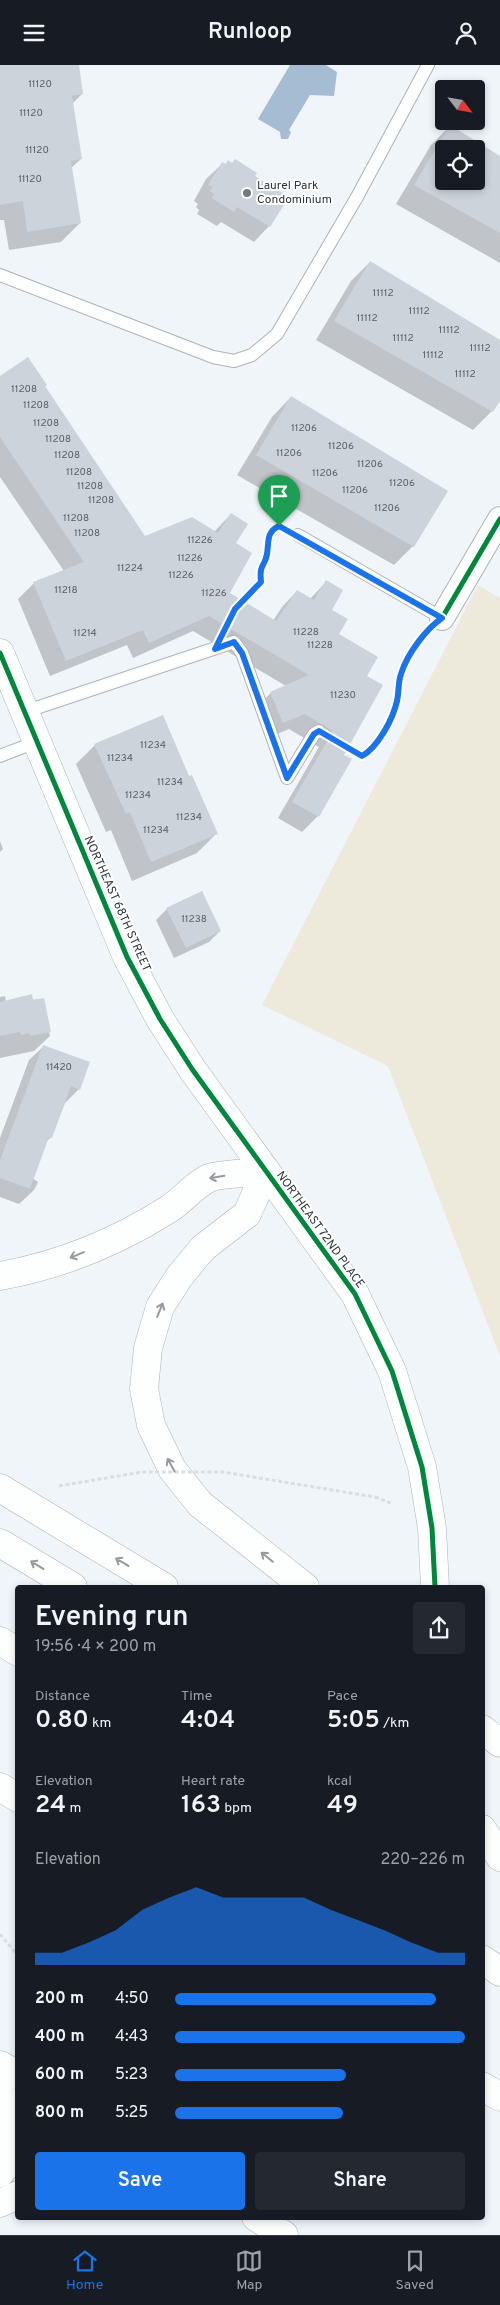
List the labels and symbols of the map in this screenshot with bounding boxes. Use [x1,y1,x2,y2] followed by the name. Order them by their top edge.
[28,78,52,91] house number: 11120
[435,80,485,130] north arrow
[19,107,43,120] house number: 11120
[25,144,49,157] house number: 11120
[18,173,42,186] house number: 11120
[257,178,332,208] place label: Laurel Park Condominium
[241,187,253,199] marker: Laurel Park Condominium
[372,287,394,300] house number: 11112
[408,305,430,318] house number: 11112
[356,312,378,325] house number: 11112
[438,324,460,337] house number: 11112
[392,332,414,345] house number: 11112
[469,342,491,355] house number: 11112
[422,349,444,362] house number: 11112
[454,368,476,381] house number: 11112
[11,383,37,396] house number: 11208
[23,399,49,412] house number: 11208
[33,417,59,430] house number: 11208
[291,422,317,435] house number: 11206
[45,433,71,446] house number: 11208
[328,440,354,453] house number: 11206
[276,447,302,460] house number: 11206
[54,449,80,462] house number: 11208
[357,458,383,471] house number: 11206
[66,466,92,479] house number: 11208
[312,467,338,480] house number: 11206
[258,475,300,526] pin
[389,477,415,490] house number: 11206
[77,480,103,493] house number: 11208
[342,484,368,497] house number: 11206
[88,494,114,507] house number: 11208
[374,502,400,515] house number: 11206
[63,512,89,525] house number: 11208
[74,527,100,540] house number: 11208
[187,534,213,547] house number: 11226
[177,552,203,565] house number: 11226
[117,562,143,575] house number: 11224
[168,569,194,582] house number: 11226
[54,584,78,597] house number: 11218
[201,587,227,600] house number: 11226
[293,626,319,639] house number: 11228
[73,627,97,640] house number: 11214
[307,639,333,652] house number: 11228
[330,689,356,702] house number: 11230
[140,739,166,752] house number: 11234
[107,752,133,765] house number: 11234
[157,776,183,789] house number: 11234
[125,789,151,802] house number: 11234
[176,811,202,824] house number: 11234
[143,824,169,837] house number: 11234
[80,834,154,974] street label: NORTHEAST 68TH STREET
[181,913,207,926] house number: 11238
[46,1061,72,1074] house number: 11420
[272,1168,368,1292] street label: NORTHEAST 72ND PLACE
[210,1172,226,1182] one-way arrow
[70,1251,85,1261] one-way arrow
[156,1303,165,1318] one-way arrow
[166,1458,176,1473] one-way arrow
[260,1552,273,1563] one-way arrow
[115,1557,129,1567] one-way arrow
[30,1560,44,1570] one-way arrow

